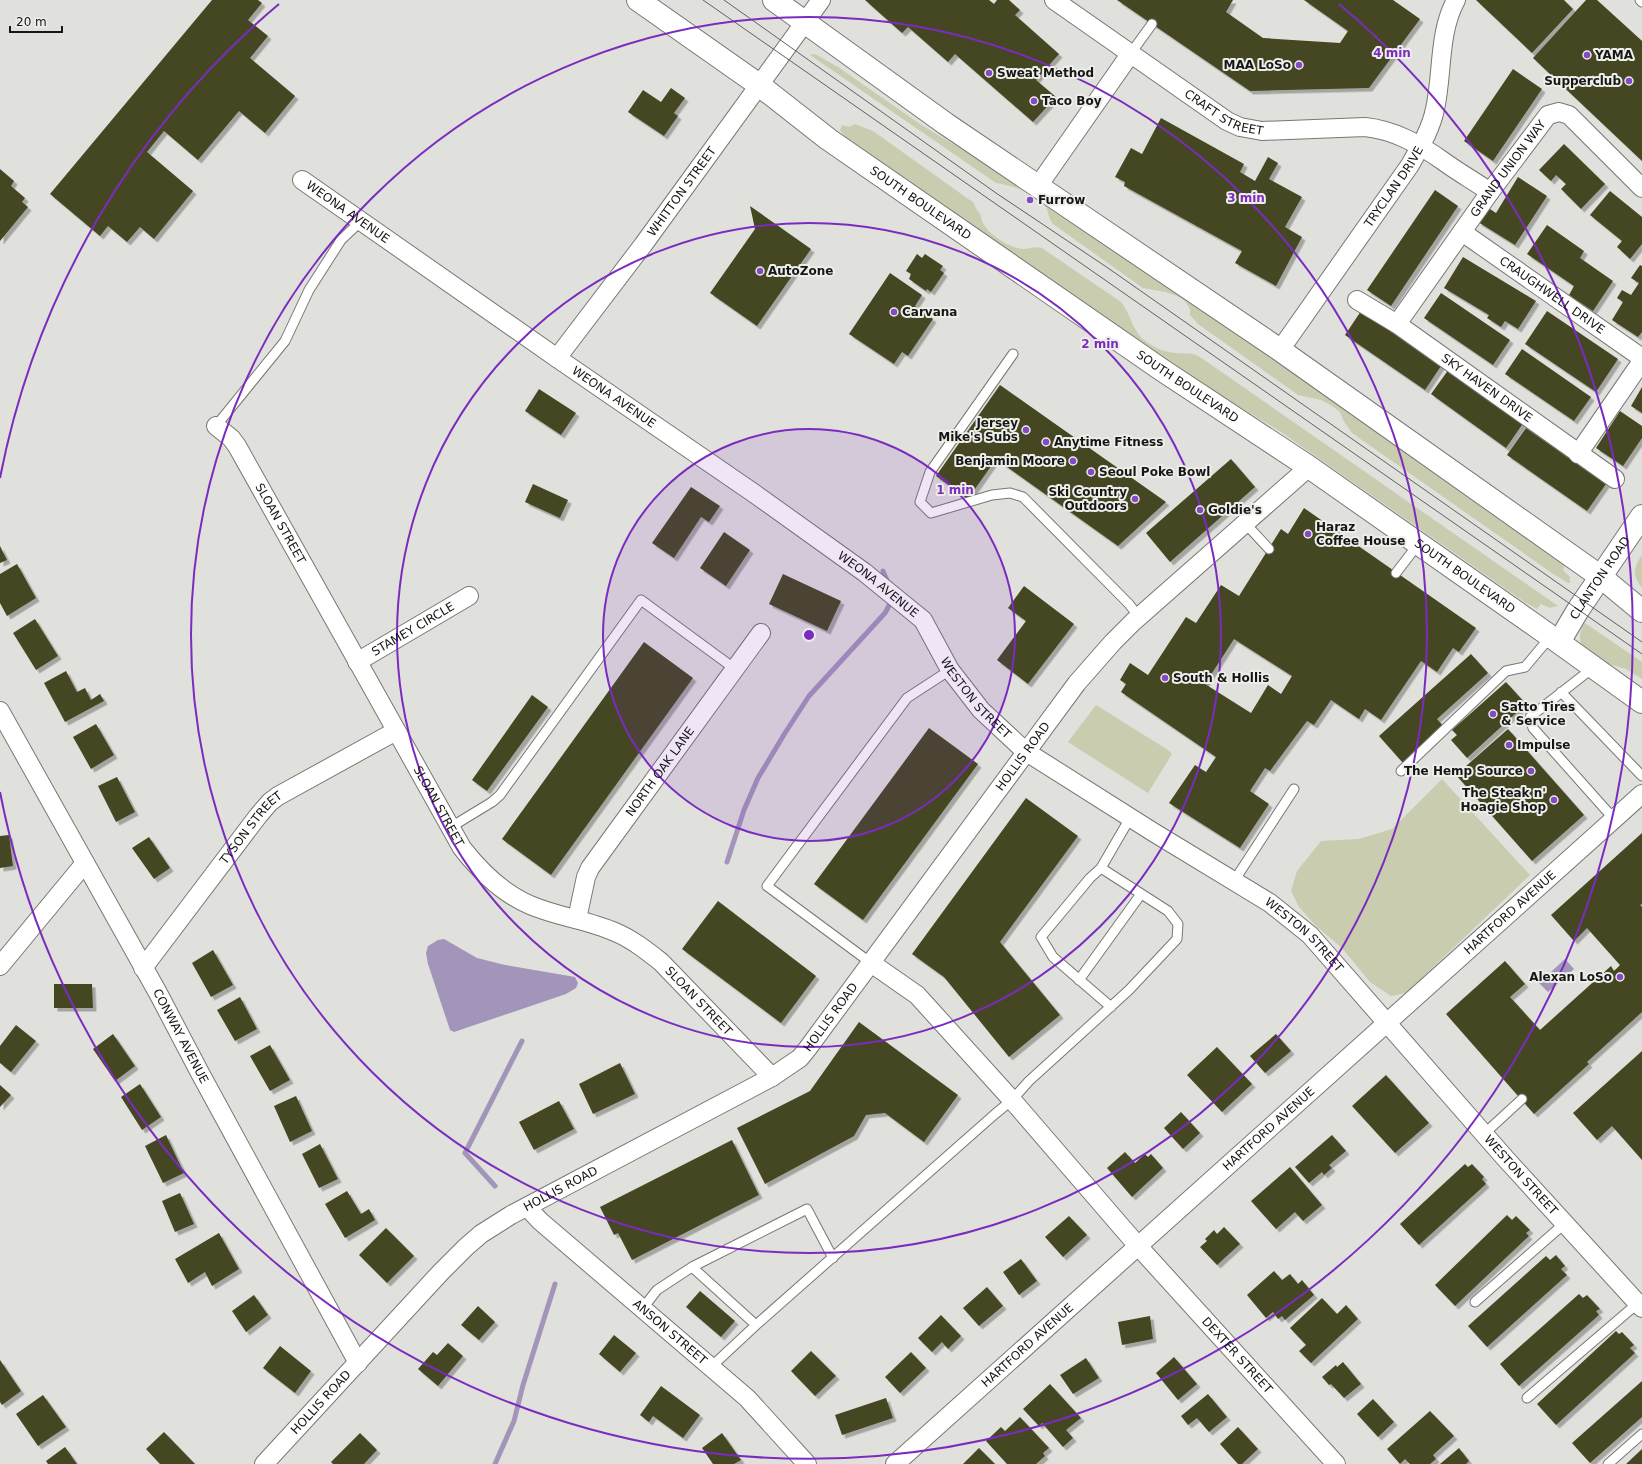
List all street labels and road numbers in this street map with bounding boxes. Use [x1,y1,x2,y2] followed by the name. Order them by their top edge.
[1182,86,1265,138] street label: CRAFT STREET
[1468,117,1549,220] street label: GRAND UNION WAY
[645,144,719,239] street label: WHITTON STREET
[1361,144,1426,231] street label: TRYCLAN DRIVE
[867,163,974,243] street label: SOUTH BOULEVARD
[303,178,392,246] street label: WEONA AVENUE
[1497,253,1607,337] street label: CRAUGHWELL DRIVE
[1134,347,1241,426] street label: SOUTH BOULEVARD
[1439,351,1535,425] street label: SKY HAVEN DRIVE
[569,363,658,431] street label: WEONA AVENUE
[252,481,309,567] street label: SLOAN STREET
[1567,534,1633,622] street label: CLANTON ROAD
[1412,536,1518,616] street label: SOUTH BOULEVARD
[835,549,921,620] street label: WEONA AVENUE
[369,599,457,659] street label: STAMEY CIRCLE
[937,655,1014,742] street label: WESTON STREET
[993,719,1053,793] street label: HOLLIS ROAD
[623,724,697,819] street label: NORTH OAK LANE
[411,764,467,849] street label: SLOAN STREET
[216,788,285,868] street label: TYSON STREET
[1461,868,1559,957] street label: HARTFORD AVENUE
[1262,895,1347,975] street label: WESTON STREET
[662,964,735,1039] street label: SLOAN STREET
[801,980,861,1054] street label: HOLLIS ROAD
[150,986,211,1086] street label: CONWAY AVENUE
[1220,1084,1317,1174] street label: HARTFORD AVENUE
[1481,1132,1561,1218] street label: WESTON STREET
[521,1163,600,1214] street label: HOLLIS ROAD
[630,1297,710,1368] street label: ANSON STREET
[979,1300,1076,1390] street label: HARTFORD AVENUE
[1199,1314,1276,1397] street label: DEXTER STREET
[288,1367,354,1437] street label: HOLLIS ROAD

